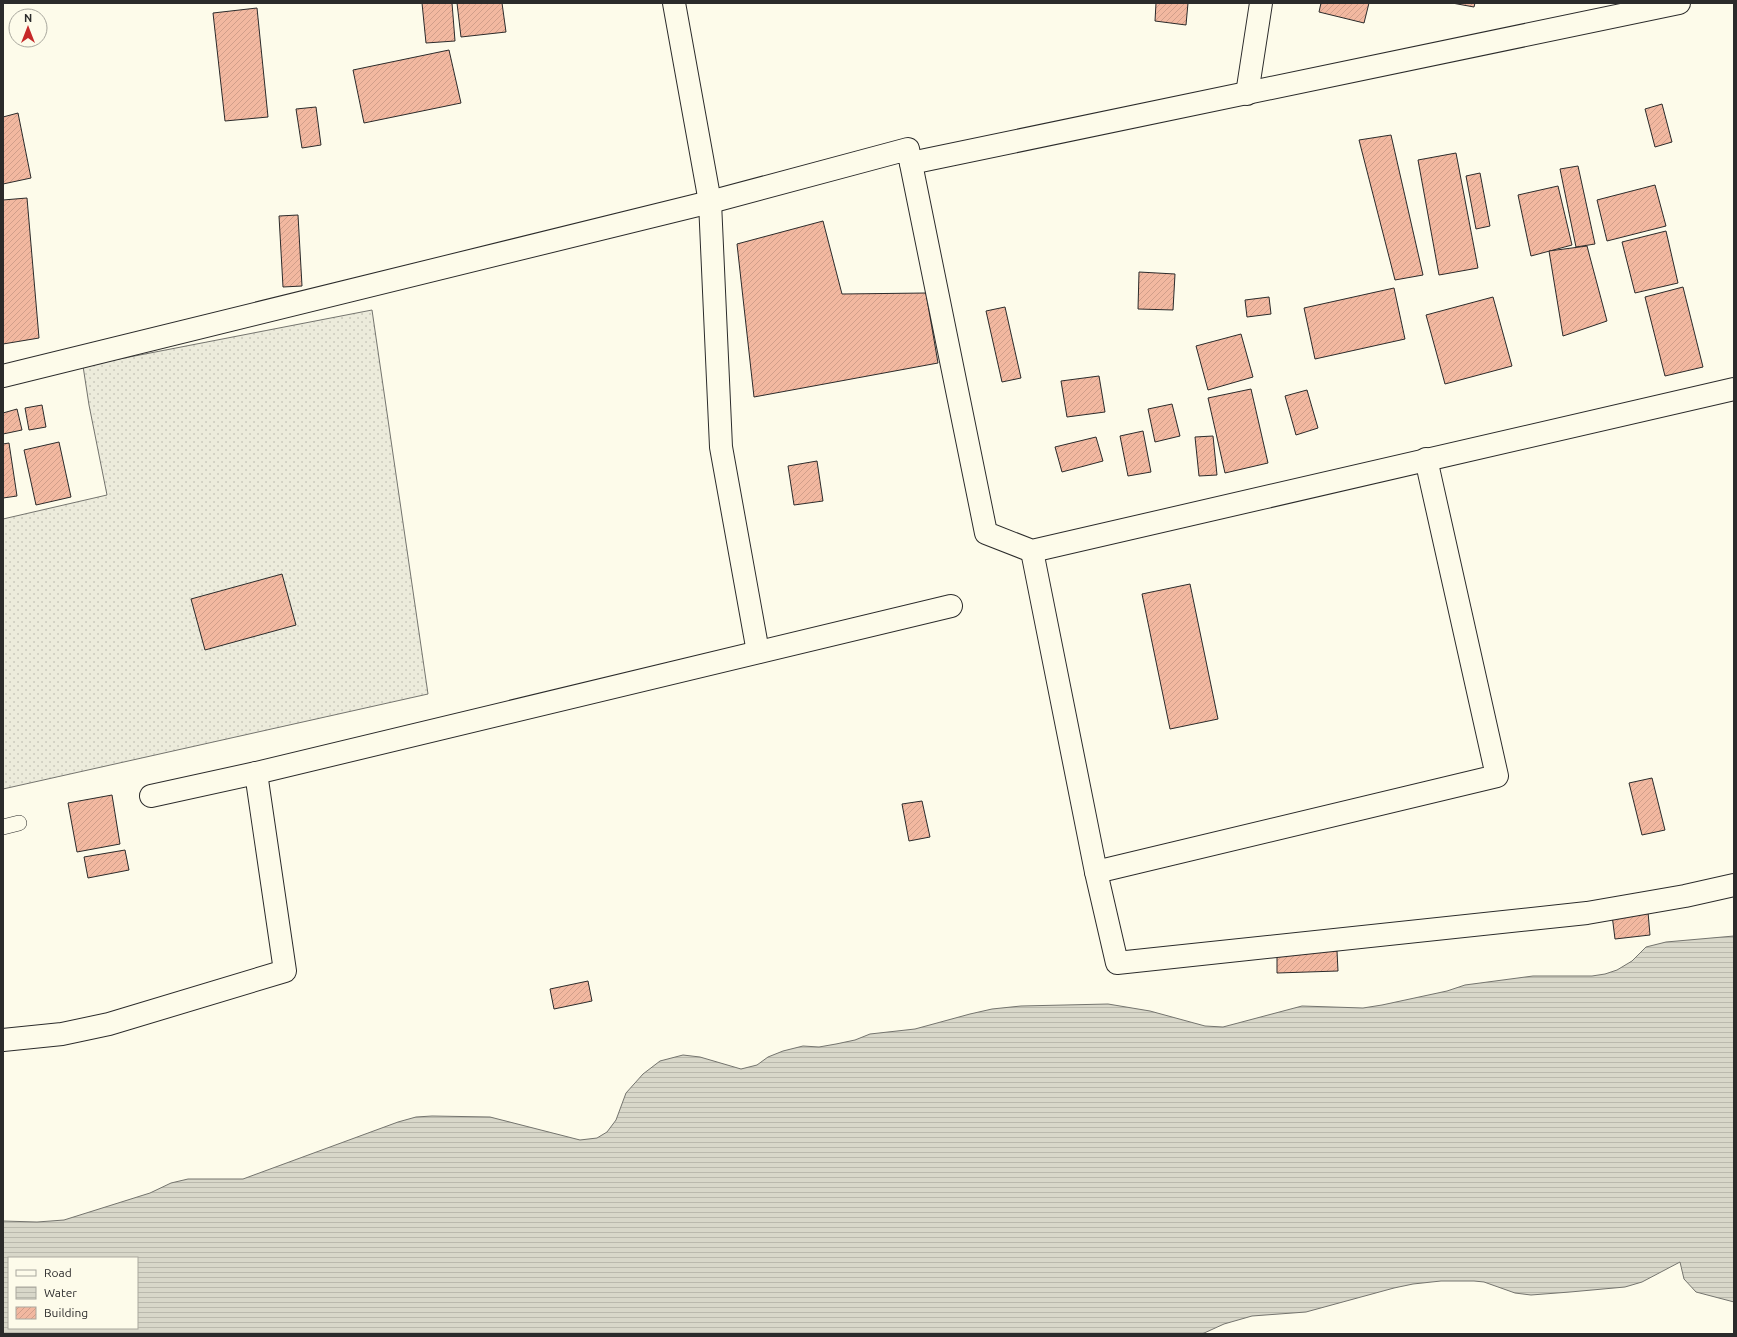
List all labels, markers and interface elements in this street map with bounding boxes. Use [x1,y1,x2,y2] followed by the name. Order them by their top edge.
[8,8,48,48] north arrow
[24,12,32,24] text: N
[8,1257,138,1329] legend
[44,1266,72,1279] text: Road
[44,1286,77,1299] text: Water
[44,1306,88,1319] text: Building

